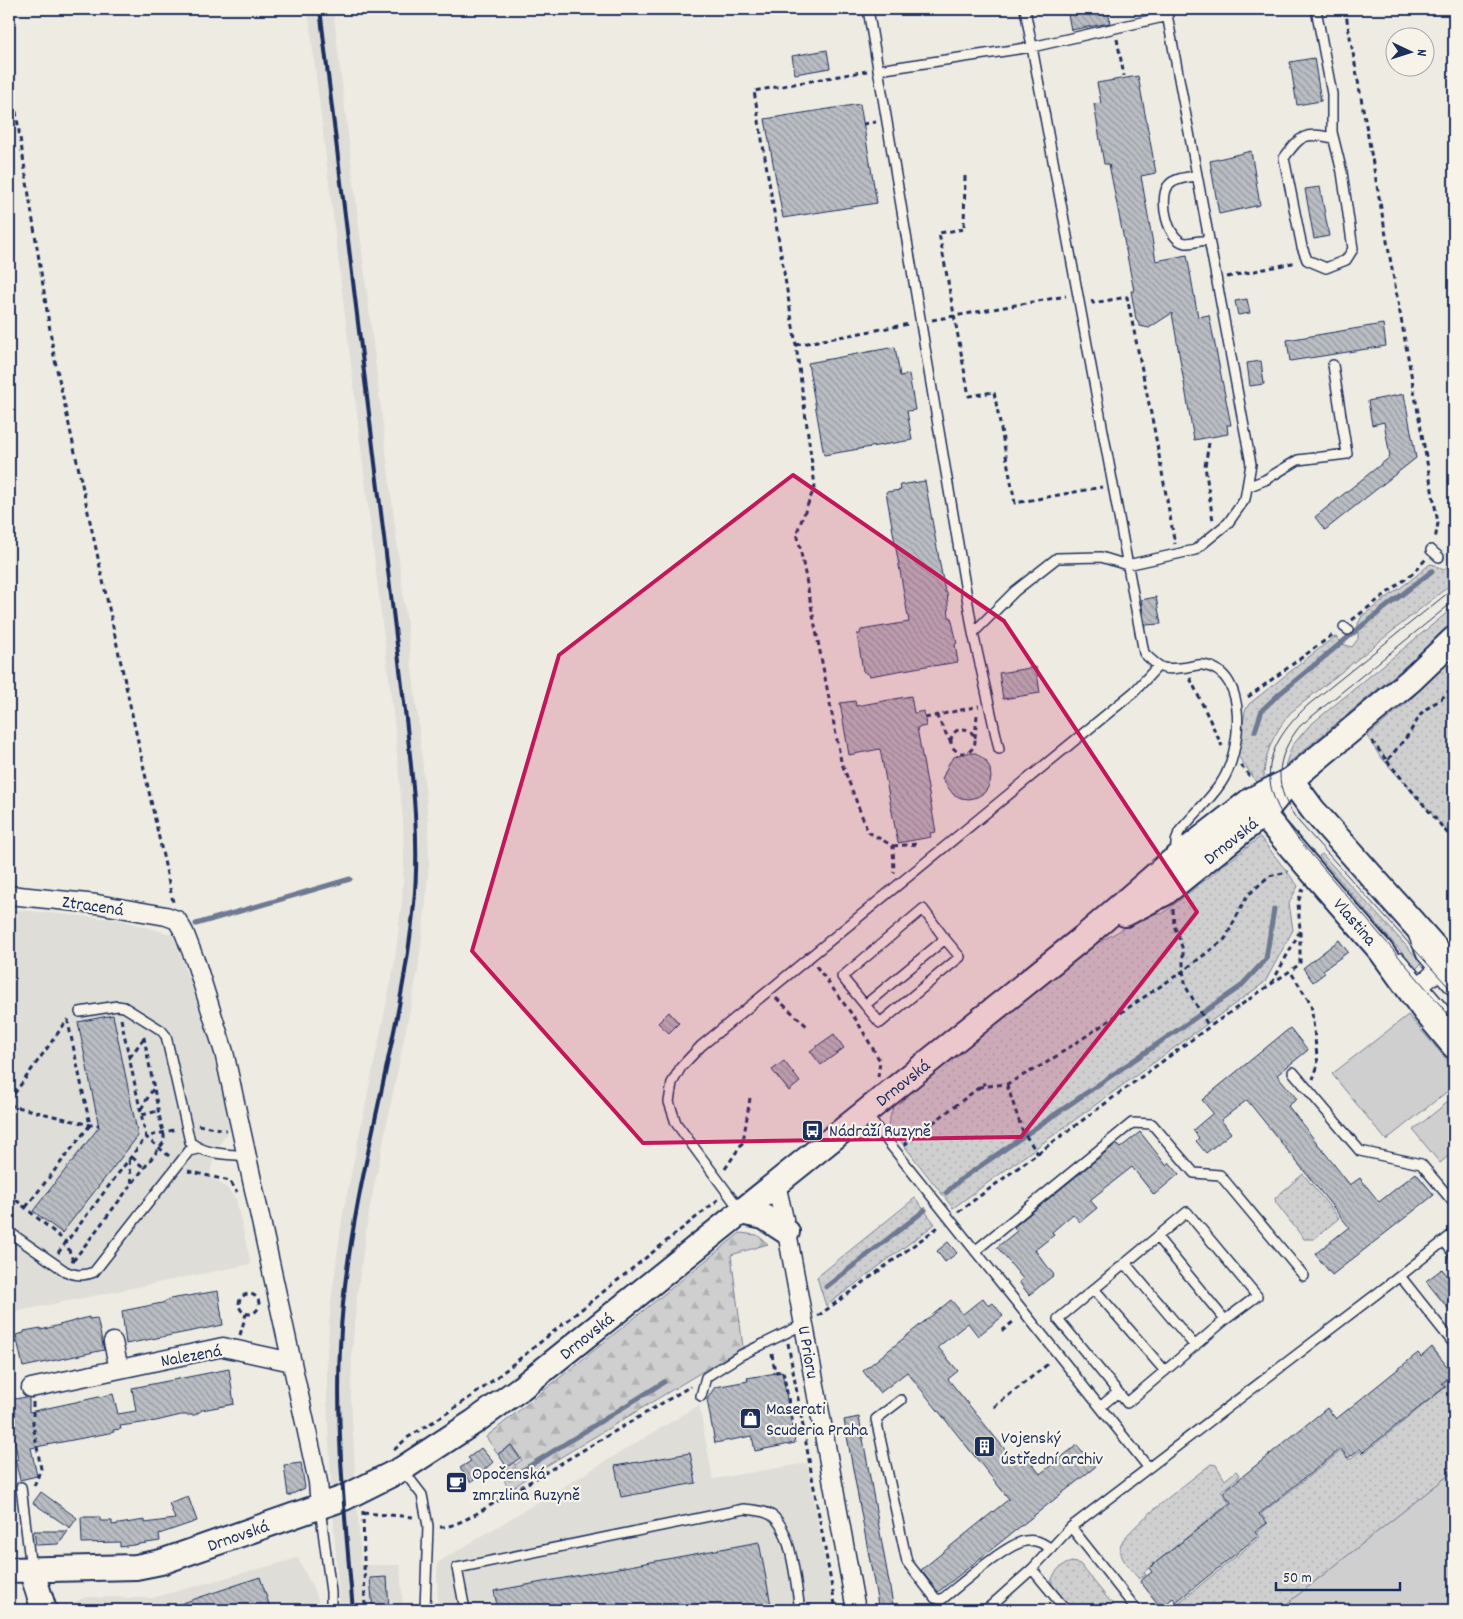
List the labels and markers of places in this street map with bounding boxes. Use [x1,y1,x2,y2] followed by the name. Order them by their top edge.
[801,1118,825,1142] bus stop icon: Nádraží Ruzyně
[829,1120,931,1145] place label: Nádraží Ruzyně
[766,1398,868,1444] place label: Maserati Scuderia Praha
[738,1406,762,1430] shop icon: Maserati Scuderia Praha
[1001,1427,1104,1473] place label: Vojenský ústřední archiv
[973,1435,997,1459] building icon: Vojenský ústřední archiv
[472,1463,580,1509] place label: Opočenská zmrzlina Ruzyně
[444,1471,468,1495] cafe icon: Opočenská zmrzlina Ruzyně

